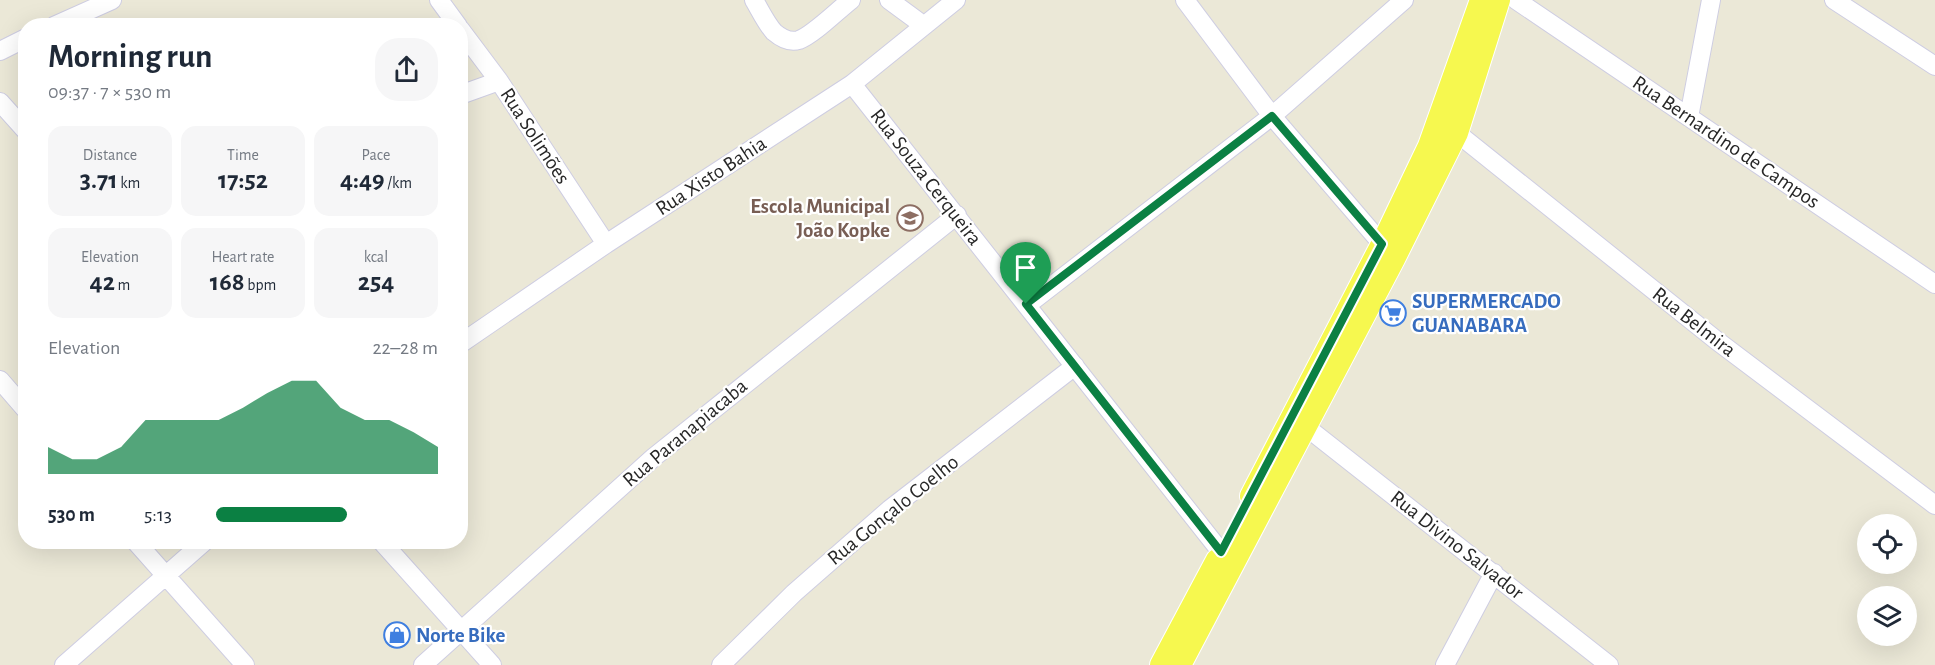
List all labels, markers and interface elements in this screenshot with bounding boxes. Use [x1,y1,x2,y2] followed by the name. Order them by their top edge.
[375,38,438,101] button: share
[48,41,212,74] text: Morning run
[1629,72,1823,212] street label: Rua Bernardino de Campos
[48,82,171,102] text: 09:37 · 7 × 530 m
[496,84,574,188] street label: Rua Solimões
[866,105,986,249] street label: Rua Souza Cerqueira
[652,132,770,219] street label: Rua Xisto Bahia
[83,147,137,163] text: Distance
[227,147,259,163] text: Time
[362,147,390,163] text: Pace
[80,167,118,193] text: 3.71
[218,167,268,193] text: 17:52
[340,167,385,193] text: 4:49
[118,175,140,191] text: km
[385,175,412,191] text: /km
[750,196,890,241] place label: Escola Municipal João Kopke
[895,203,925,233] school or university icon: Escola Municipal João Kopke
[1000,242,1051,304] pin
[81,249,139,265] text: Elevation
[212,249,274,265] text: Heart rate
[364,249,388,265] text: kcal
[1009,251,1042,284] icon: arrive
[90,269,115,295] text: 42
[210,269,245,295] text: 168
[358,269,394,295] text: 254
[115,277,130,293] text: m
[245,277,276,293] text: bpm
[1648,283,1740,361] street label: Rua Belmira
[1412,291,1561,336] place label: SUPERMERCADO GUANABARA
[1378,298,1408,328] supermarket icon: SUPERMERCADO GUANABARA
[48,338,120,358] text: Elevation
[372,338,438,358] text: 22–28 m
[619,375,751,491] street label: Rua Paranapiacaba
[824,451,962,569] street label: Rua Gonçalo Coelho
[1386,487,1528,603] street label: Rua Divino Salvador
[48,505,95,525] text: 530 m
[144,505,172,525] text: 5:13
[1857,514,1917,646] map controls
[1857,514,1917,574] button: locate
[1857,586,1917,646] button: layers
[382,620,412,650] shop icon: Norte Bike
[416,625,506,646] place label: Norte Bike

